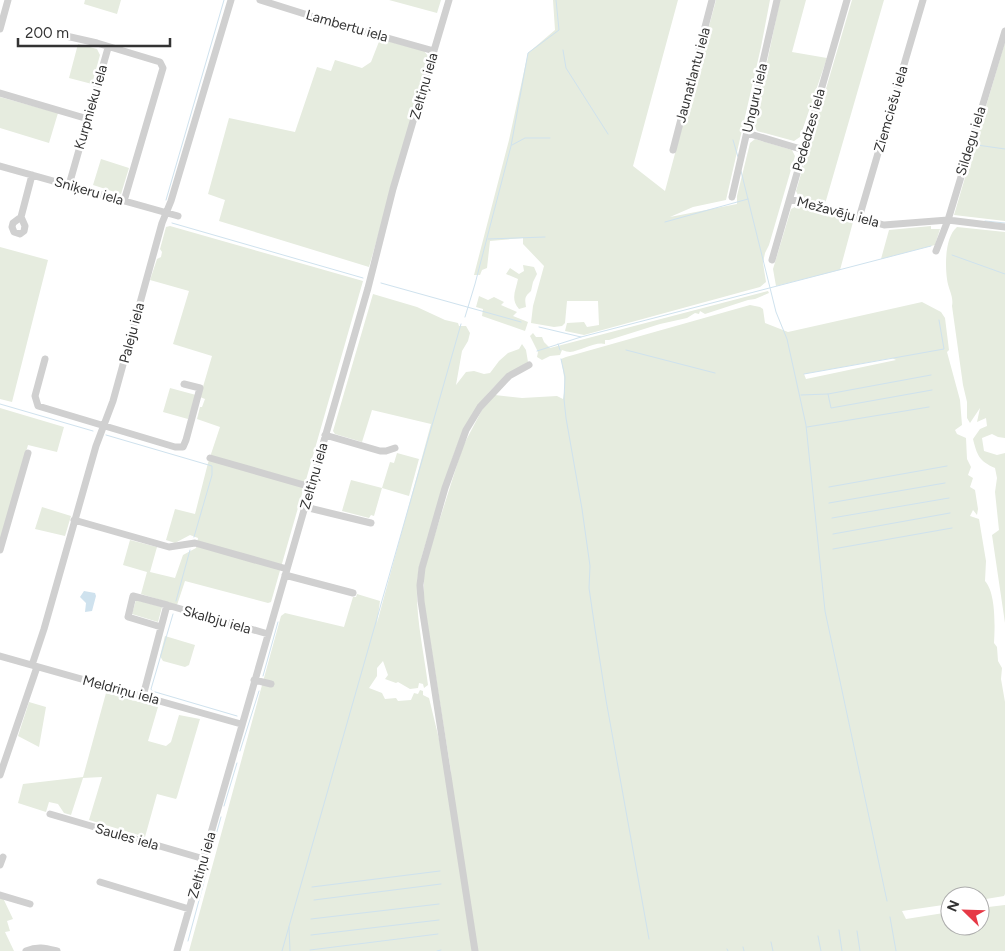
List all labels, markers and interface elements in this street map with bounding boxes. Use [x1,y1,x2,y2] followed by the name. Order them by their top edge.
[304,6,390,46] street label: Lambertu iela
[18,15,170,47] scale bar
[25,24,69,42] text: 200 m
[672,25,714,125] street label: Jaunatlantu iela
[406,51,442,121] street label: Zeltiņu iela
[739,62,771,134] street label: Unguru iela
[71,63,111,151] street label: Kurpnieku iela
[871,64,911,154] street label: Ziemciešu iela
[789,87,829,173] street label: Pededzes iela
[952,104,990,178] street label: Sildegu iela
[53,173,125,209] street label: Sniķeru iela
[795,193,881,231] street label: Mežavēju iela
[116,301,148,365] street label: Paleju iela
[296,441,332,511] street label: Zeltiņu iela
[181,602,253,638] street label: Skalbju iela
[81,672,161,708] street label: Meldriņu iela
[93,820,161,854] street label: Saules iela
[184,830,220,900] street label: Zeltiņu iela
[940,886,990,936] north arrow
[944,898,963,914] text: N

